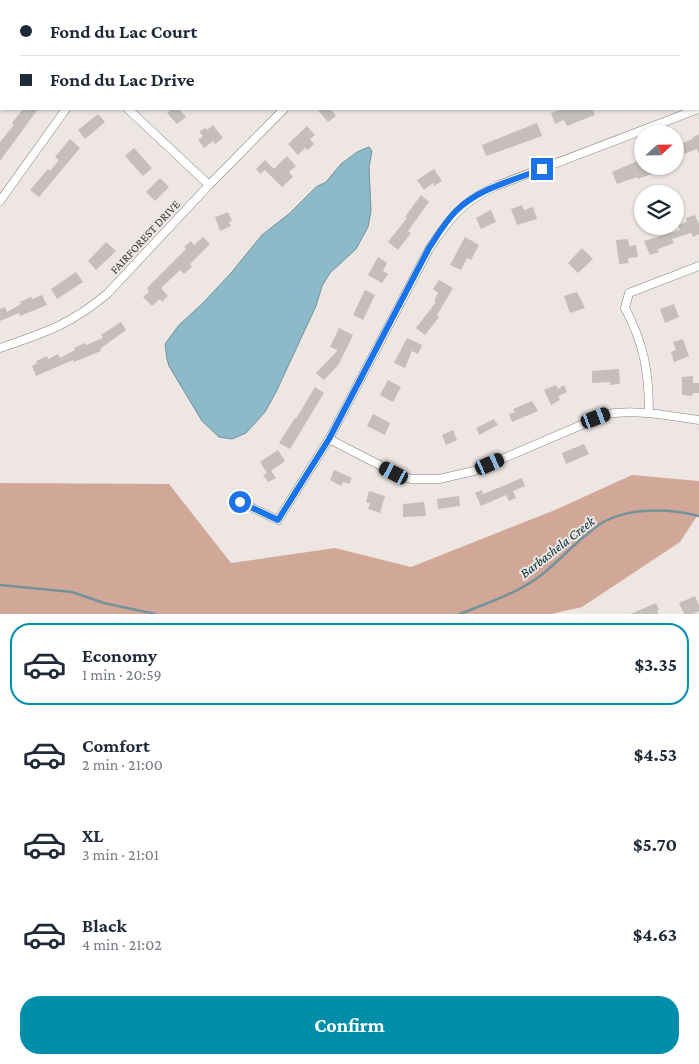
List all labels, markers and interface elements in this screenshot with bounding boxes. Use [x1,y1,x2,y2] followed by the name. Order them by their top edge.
[50,21,197,42] text: Fond du Lac Court
[50,69,195,90] text: Fond du Lac Drive
[634,125,684,175] north arrow
[634,125,684,235] map controls
[531,158,553,180] route end
[634,185,684,235] button: layers
[107,197,183,277] street label: FAIRFOREST DRIVE
[579,406,612,430] car
[473,451,506,477] car
[377,460,410,486] car
[229,491,251,513] route start
[516,512,598,581] water label: Barbashela Creek
[22,642,67,687] icon: car
[82,645,157,666] text: Economy
[634,654,677,675] text: $3.35
[82,666,162,683] text: 1 min · 20:59
[22,732,67,777] icon: car
[82,735,150,756] text: Comfort
[634,744,677,765] text: $4.53
[82,756,163,773] text: 2 min · 21:00
[22,822,67,867] icon: car
[82,825,104,846] text: XL
[633,834,677,855] text: $5.70
[82,846,159,863] text: 3 min · 21:01
[22,912,67,957] icon: car
[82,915,127,936] text: Black
[633,924,677,945] text: $4.63
[82,936,162,953] text: 4 min · 21:02
[20,996,679,1054] button: Confirm

